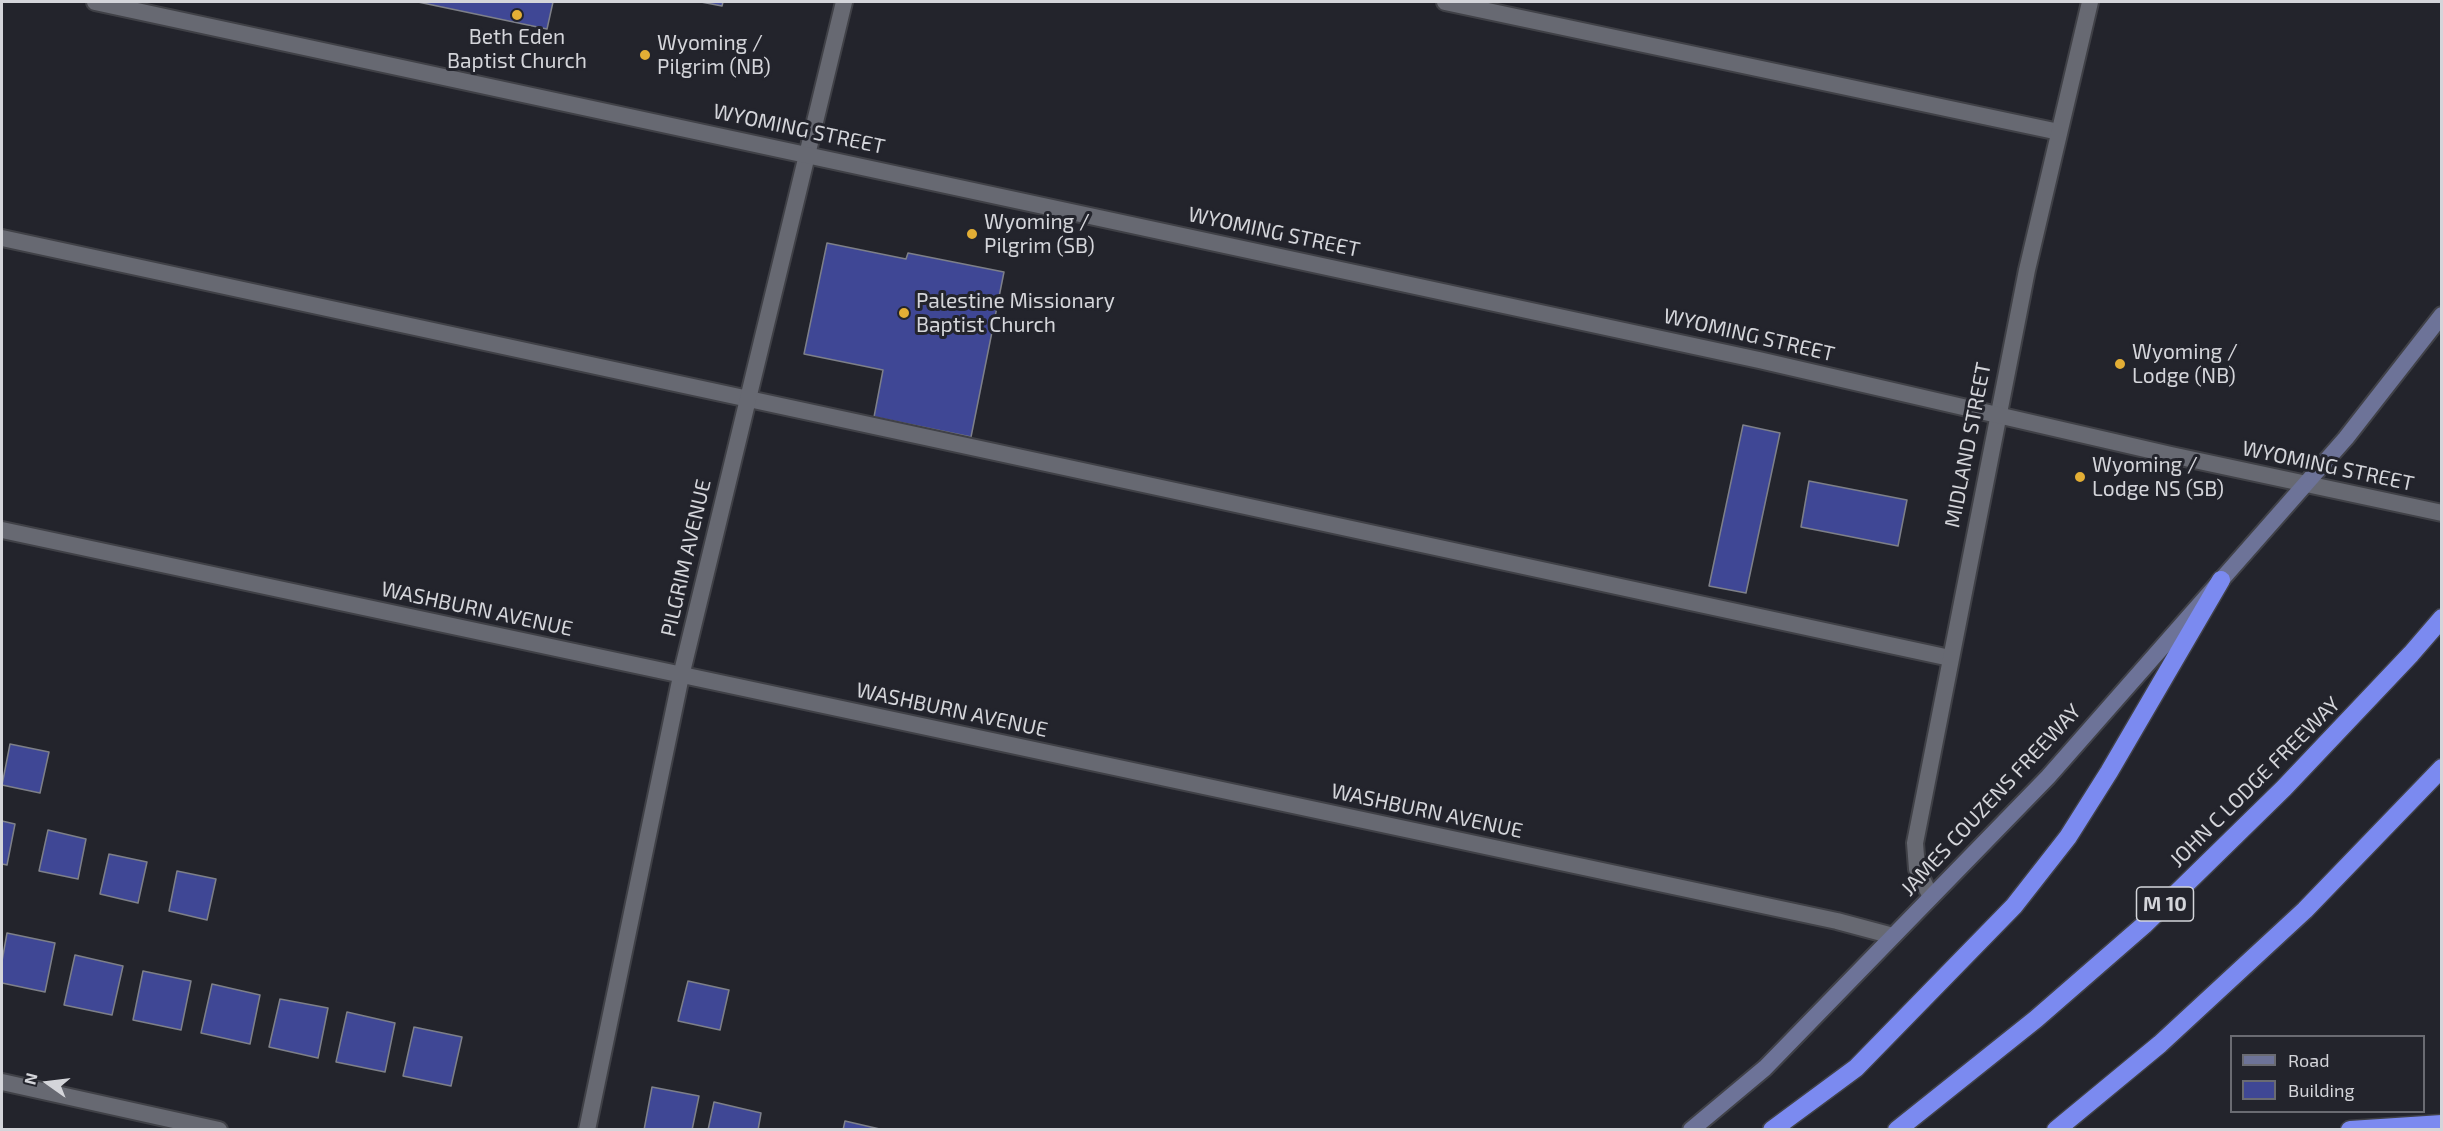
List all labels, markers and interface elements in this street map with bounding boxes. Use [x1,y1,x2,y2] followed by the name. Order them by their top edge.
[510,8,524,22] marker: Beth Eden Baptist Church
[447,24,587,74] place label: Beth Eden Baptist Church
[657,30,771,80] place label: Wyoming / Pilgrim (NB)
[638,48,652,62] marker: Wyoming / Pilgrim (NB)
[711,98,887,160] street label: WYOMING STREET
[1186,201,1362,263] street label: WYOMING STREET
[984,209,1095,259] place label: Wyoming / Pilgrim (SB)
[965,227,979,241] marker: Wyoming / Pilgrim (SB)
[916,288,1115,338] place label: Palestine Missionary Baptist Church
[1661,303,1837,367] street label: WYOMING STREET
[897,306,911,320] marker: Palestine Missionary Baptist Church
[2132,339,2238,389] place label: Wyoming / Lodge (NB)
[2113,357,2127,371] marker: Wyoming / Lodge (NB)
[1940,360,1996,530] street label: MIDLAND STREET
[2240,435,2416,497] street label: WYOMING STREET
[2092,452,2224,502] place label: Wyoming / Lodge NS (SB)
[2073,470,2087,484] marker: Wyoming / Lodge NS (SB)
[656,477,716,639] street label: PILGRIM AVENUE
[379,576,575,642] street label: WASHBURN AVENUE
[854,677,1050,743] street label: WASHBURN AVENUE
[2165,692,2345,872] street label: JOHN C LODGE FREEWAY
[1896,699,2086,901] street label: JAMES COUZENS FREEWAY
[1329,778,1525,844] street label: WASHBURN AVENUE
[2136,887,2194,921] road number: M 10
[2230,1035,2425,1113] legend
[2288,1049,2329,1071] text: Road
[18,1053,78,1113] north arrow
[19,1071,41,1086] text: N
[2288,1079,2355,1101] text: Building

